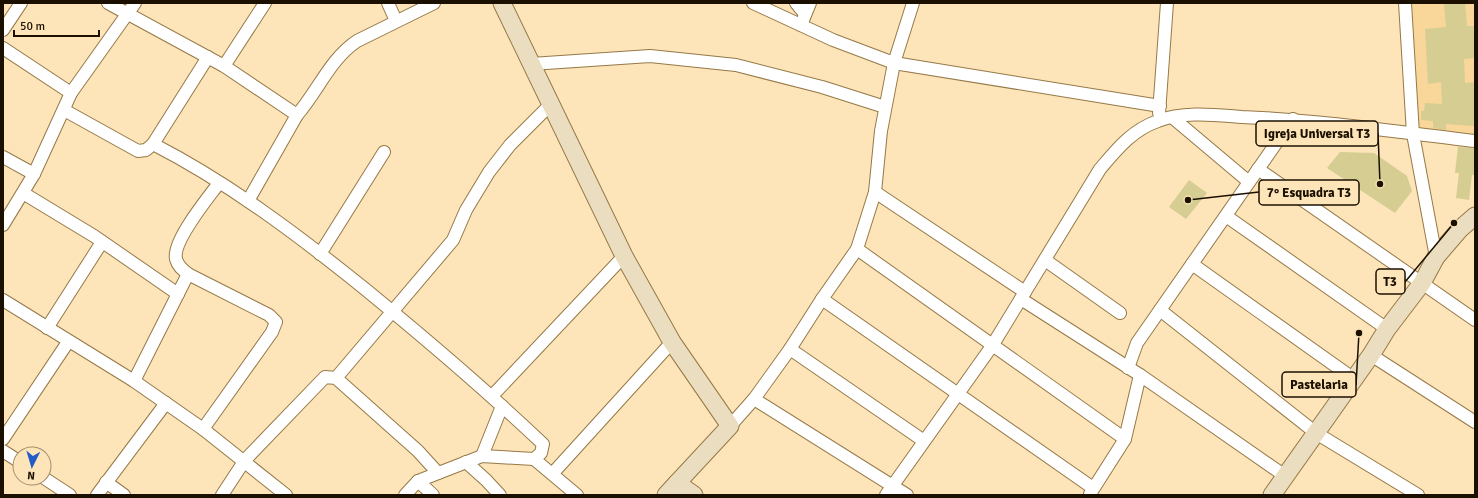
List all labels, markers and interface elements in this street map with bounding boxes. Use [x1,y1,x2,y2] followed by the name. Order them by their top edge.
[14,12,99,38] scale bar
[20,19,45,34] text: 50 m
[1256,121,1378,146] callout: Igreja Universal T3
[1264,126,1370,142] text: Igreja Universal T3
[1259,180,1359,205] callout: 7° Esquadra T3
[1267,185,1351,201] text: 7° Esquadra T3
[1376,269,1405,294] callout: T3
[1383,274,1397,290] text: T3
[1282,372,1356,397] callout: Pastelaria
[1290,377,1348,393] text: Pastelaria
[12,446,52,486] north arrow
[27,469,36,482] text: N

